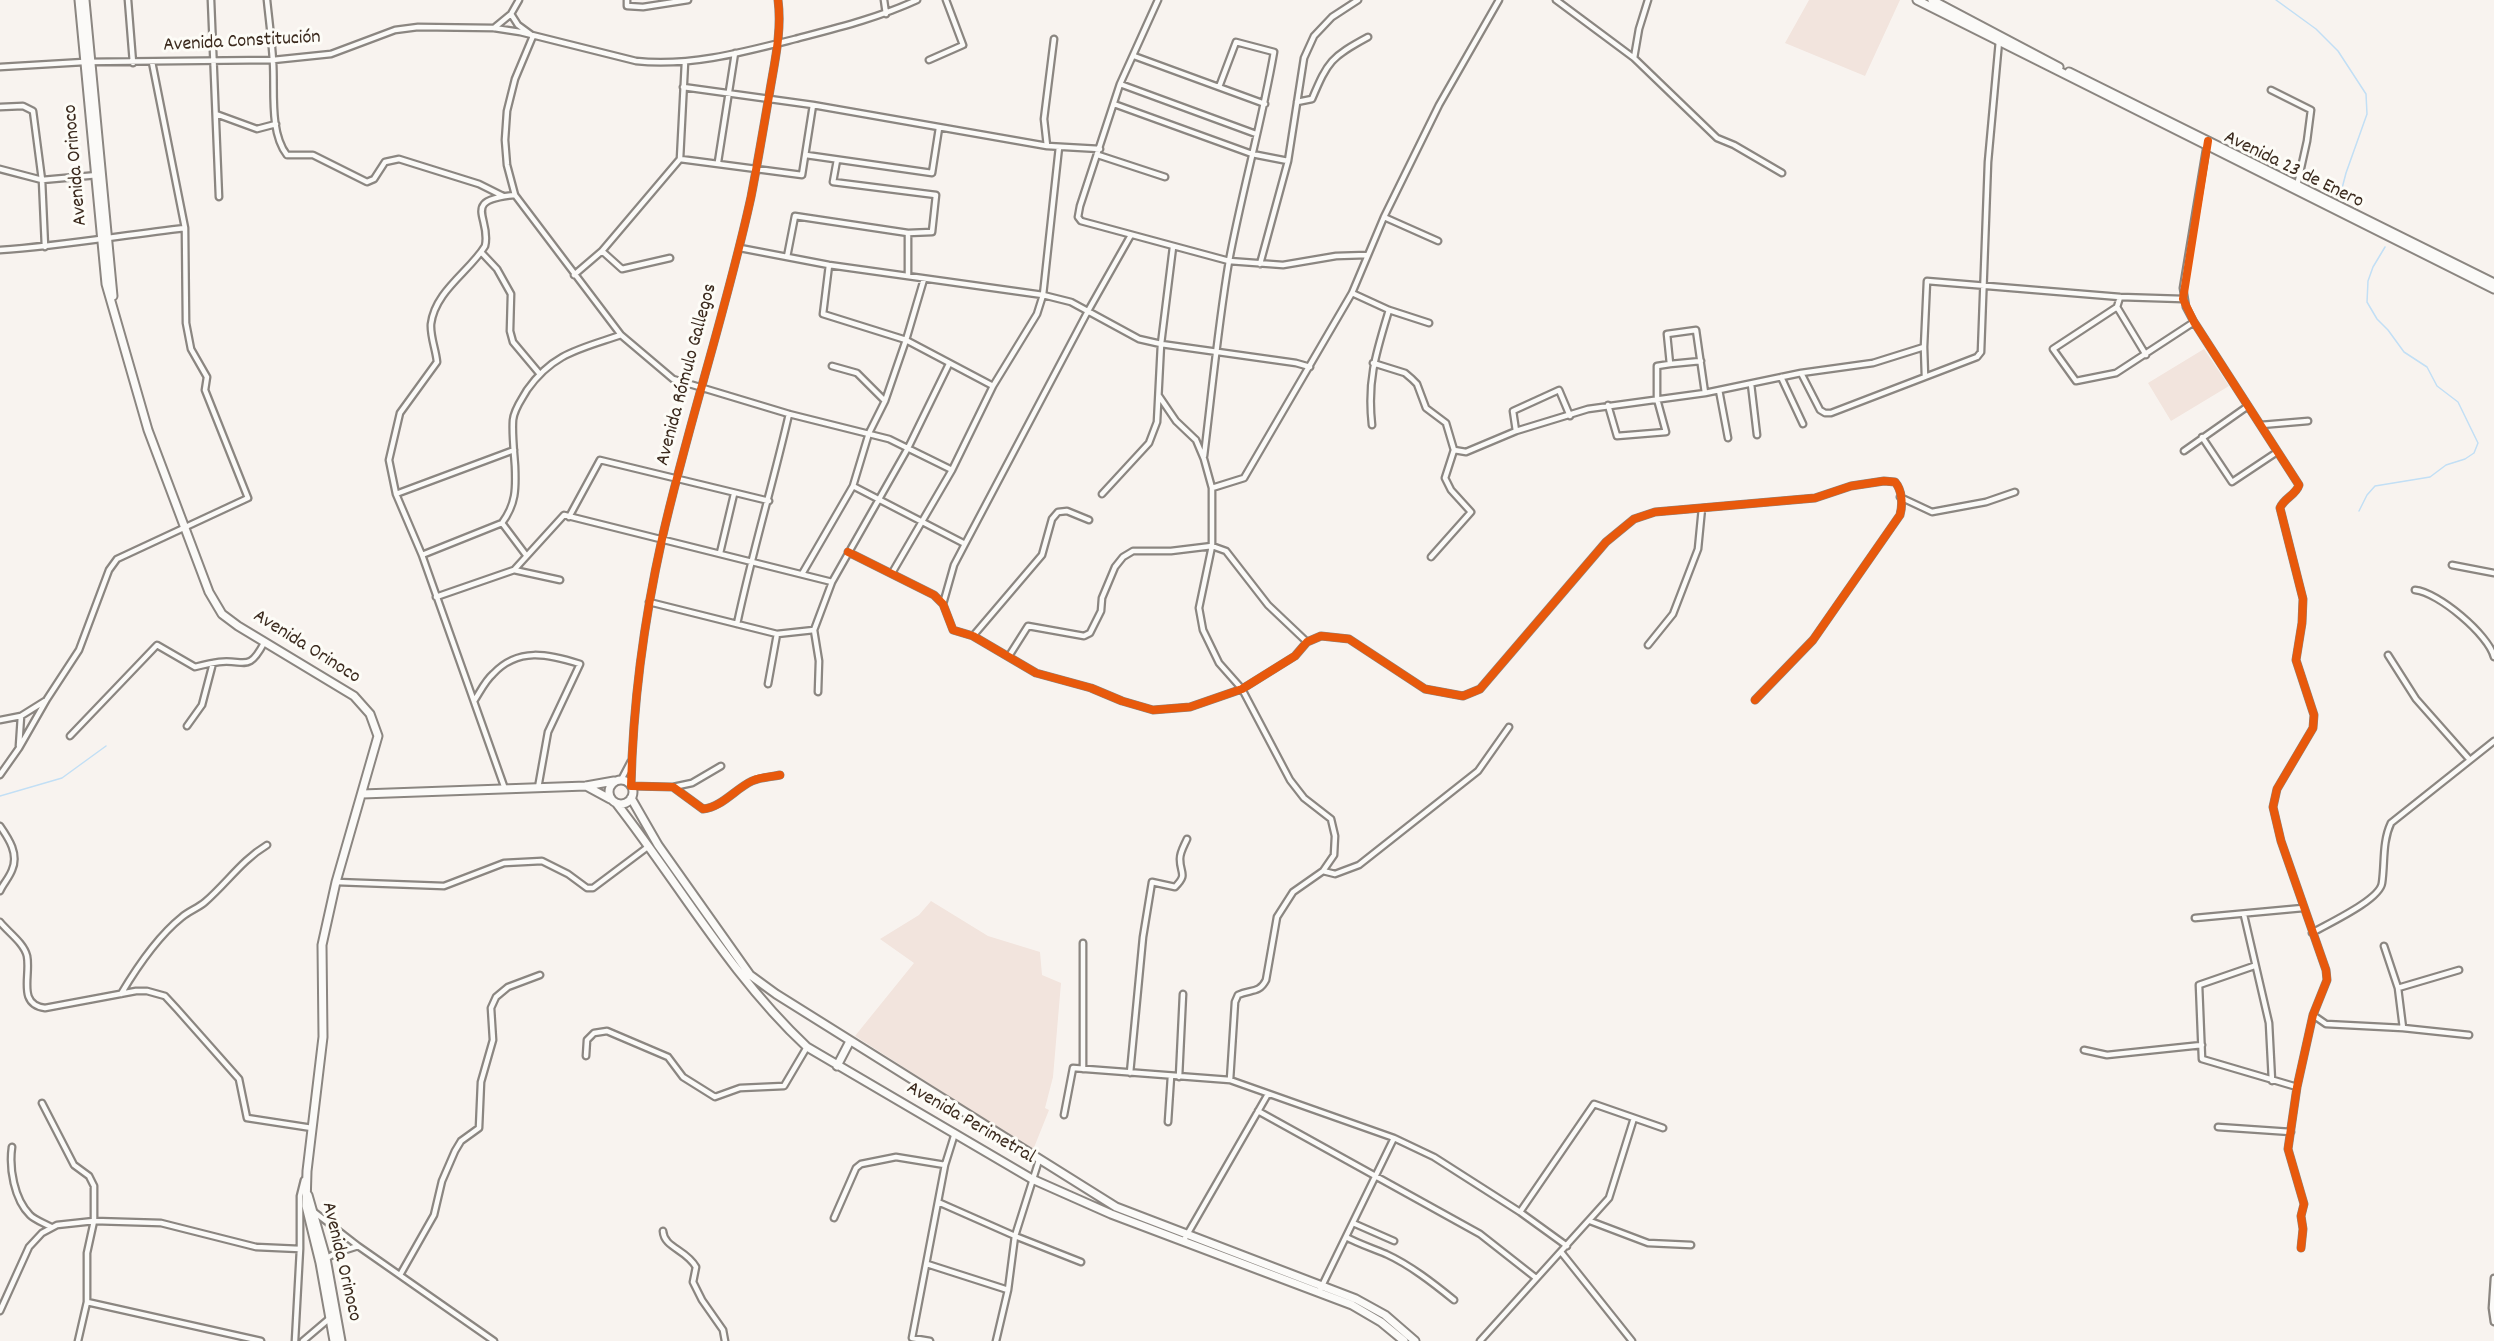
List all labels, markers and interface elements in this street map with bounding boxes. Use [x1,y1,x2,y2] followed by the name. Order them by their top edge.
[163,27,321,59] street label: Avenida Constitución
[60,103,94,227] street label: Avenida Orinoco
[2219,127,2367,215] street label: Avenida 23 de Enero
[652,281,724,469] street label: Avenida Rómulo Gallegos
[248,606,364,690] street label: Avenida Orinoco
[901,1077,1039,1171] street label: Avenida Perimetral
[315,1200,365,1324] street label: Avenida Orinoco

